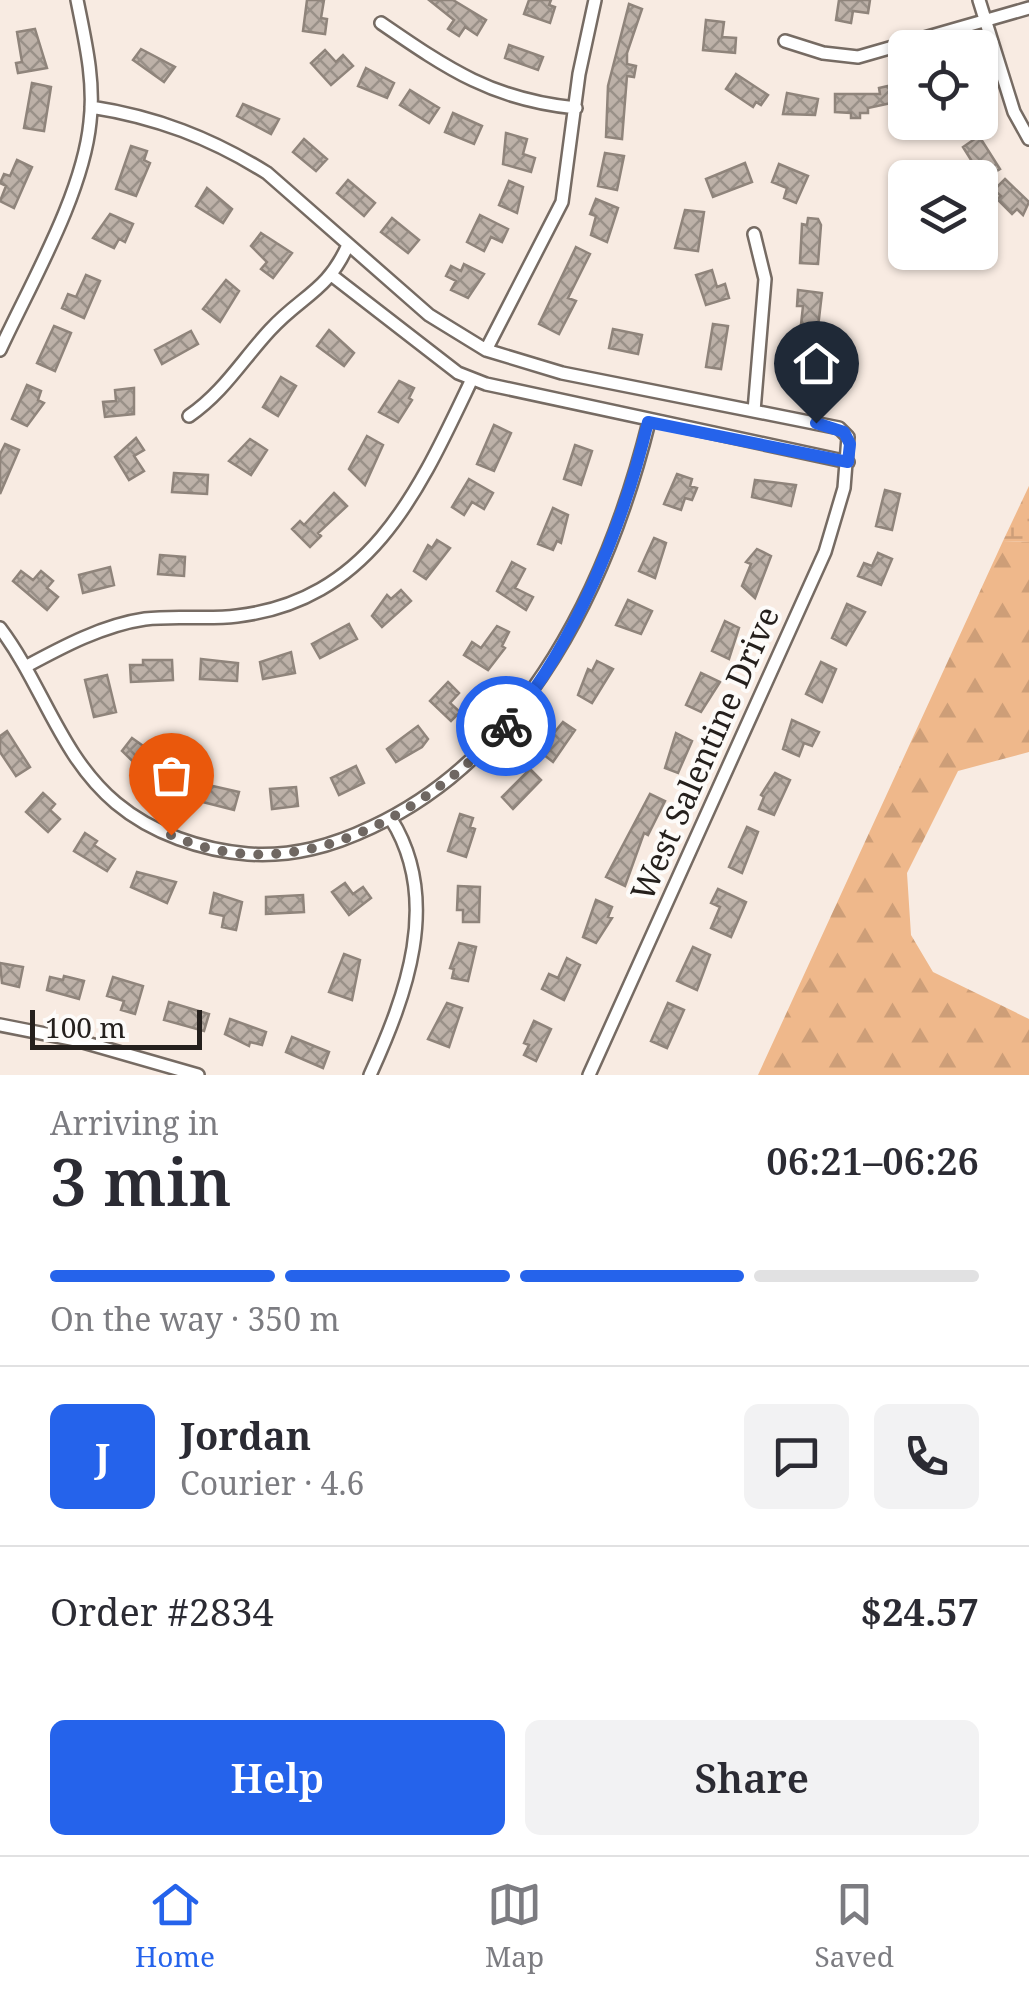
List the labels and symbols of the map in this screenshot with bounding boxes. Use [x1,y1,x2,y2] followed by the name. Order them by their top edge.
[774,321,859,424] pin
[620,599,788,907] street label: West Salentine Drive
[456,676,556,776] courier
[129,733,214,836] pin
[30,1005,202,1050] scale bar

